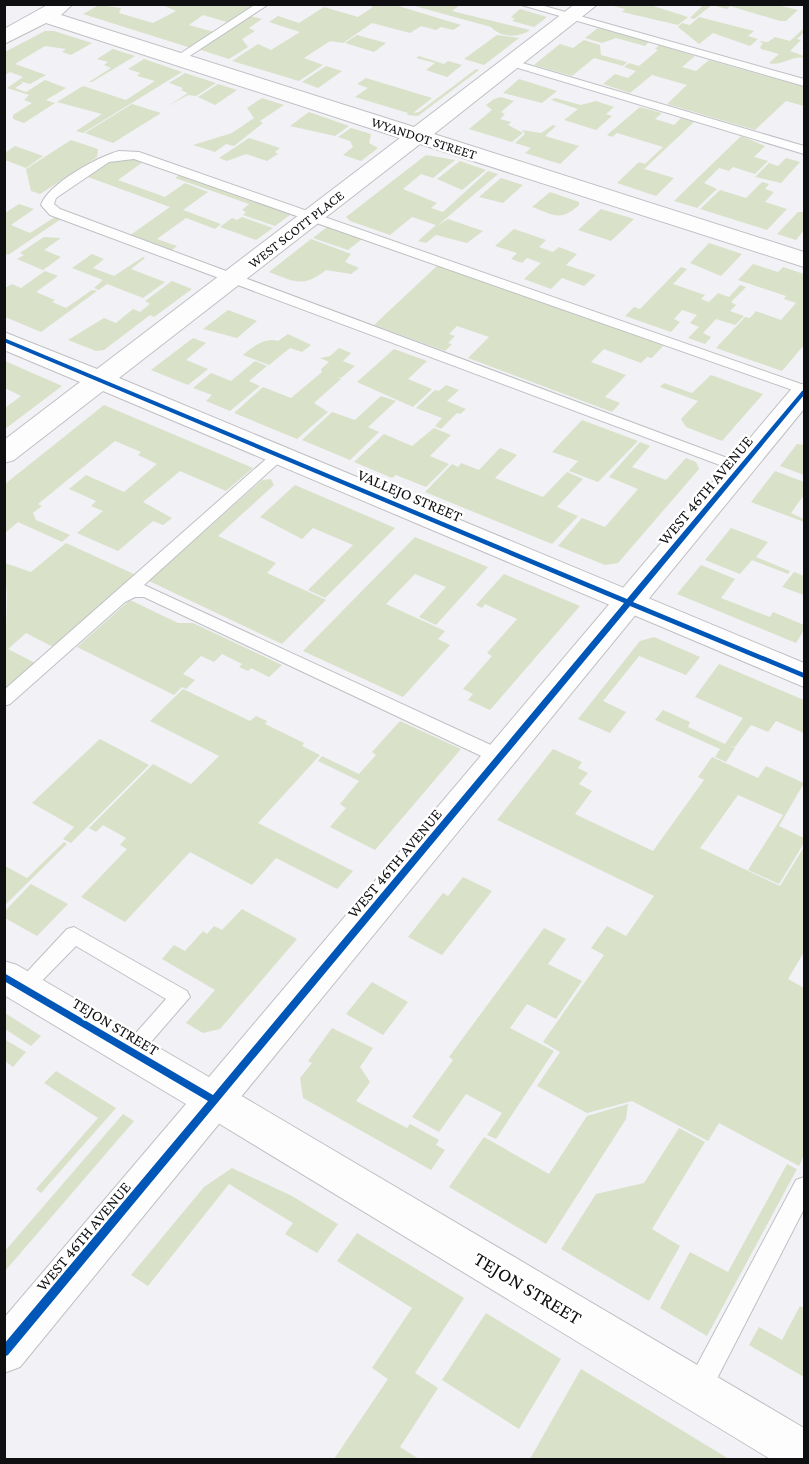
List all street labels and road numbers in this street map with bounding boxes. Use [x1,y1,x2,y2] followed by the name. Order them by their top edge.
[369,113,479,163] street label: WYANDOT STREET
[245,187,347,271] street label: WEST SCOTT PLACE
[655,432,756,548] street label: WEST 46TH AVENUE
[355,466,465,526] street label: VALLEJO STREET
[344,805,445,921] street label: WEST 46TH AVENUE
[69,994,162,1060] street label: TEJON STREET
[33,1178,134,1294] street label: WEST 46TH AVENUE
[470,1247,586,1330] street label: TEJON STREET

